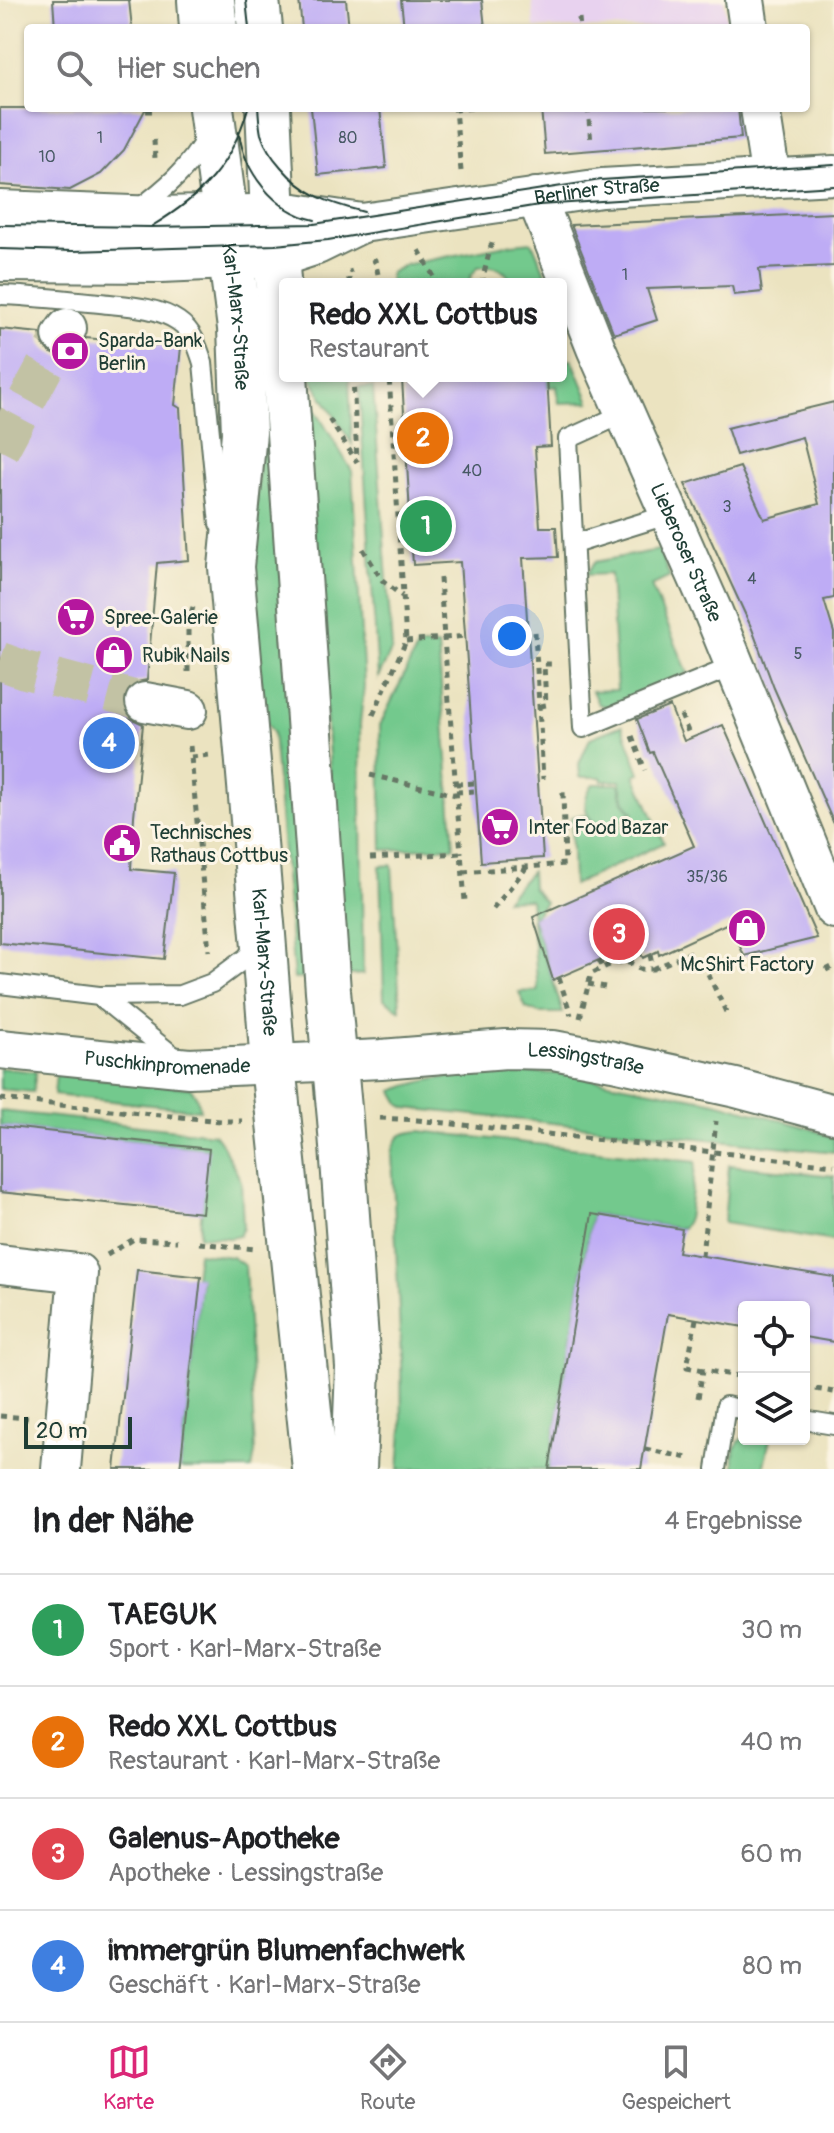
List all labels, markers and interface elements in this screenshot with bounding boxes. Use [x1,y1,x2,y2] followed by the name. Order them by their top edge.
[24,24,810,112] search box
[52,46,96,90] icon: search
[116,50,261,87] text: Hier suchen
[97,128,103,148] house number: 1
[339,128,358,148] house number: 80
[38,147,56,167] house number: 10
[532,172,660,210] street label: Berliner Straße
[216,241,255,391] street label: Karl-Marx-Straße
[622,265,628,285] house number: 1
[279,278,567,382] popup
[309,296,537,333] text: Redo XXL Cottbus
[98,328,203,376] place label: Sparda-Bank Berlin
[49,330,91,372] bank icon: Sparda-Bank Berlin
[309,333,429,365] text: Restaurant
[397,408,449,468] pin: 2
[462,461,482,481] house number: 40
[645,479,728,625] street label: Lieberoser Straße
[400,496,452,556] pin: 1
[723,497,732,517] house number: 3
[747,569,757,589] house number: 4
[55,596,97,638] supermarket icon: Spree-Galerie
[104,605,218,630] place label: Spree-Galerie
[492,616,532,656] your location
[93,634,135,676] shop icon: Rubik Nails
[142,643,230,668] place label: Rubik Nails
[794,644,802,664] house number: 5
[83,713,135,773] pin: 4
[479,806,521,848] supermarket icon: Inter Food Bazar
[528,815,668,840] place label: Inter Food Bazar
[150,820,288,868] place label: Technisches Rathaus Cottbus
[101,822,143,864] public building icon: Technisches Rathaus Cottbus
[686,867,728,887] house number: 35/36
[246,887,283,1037] street label: Karl-Marx-Straße
[593,904,645,964] pin: 3
[726,907,768,949] shop icon: McShirt Factory
[680,952,814,977] place label: McShirt Factory
[527,1037,647,1080] street label: Lessingstraße
[83,1045,251,1081] street label: Puschkinpromenade
[738,1301,810,1445] map controls
[738,1301,810,1373] button: locate
[738,1373,810,1445] button: layers
[24,1413,132,1449] scale bar
[36,1417,88,1445] text: 20 m
[32,1500,193,1543] text: In der Nähe
[664,1505,802,1537] text: 4 Ergebnisse
[108,1596,217,1633] text: TAEGUK
[53,1614,63,1646] text: 1
[741,1614,802,1646] text: 30 m
[108,1633,381,1665] text: Sport · Karl-Marx-Straße
[108,1708,336,1745] text: Redo XXL Cottbus
[51,1726,65,1758] text: 2
[740,1726,802,1758] text: 40 m
[108,1745,440,1777] text: Restaurant · Karl-Marx-Straße
[108,1820,339,1857] text: Galenus-Apotheke
[51,1838,65,1870] text: 3
[740,1838,802,1870] text: 60 m
[108,1857,383,1889] text: Apotheke · Lessingstraße
[108,1932,465,1969] text: immergrün Blumenfachwerk
[50,1950,66,1982] text: 4
[742,1950,802,1982] text: 80 m
[108,1969,421,2001] text: Geschäft · Karl-Marx-Straße
[103,2040,154,2116] tab: Karte
[360,2040,415,2116] tab: Route
[621,2040,731,2116] tab: Gespeichert

